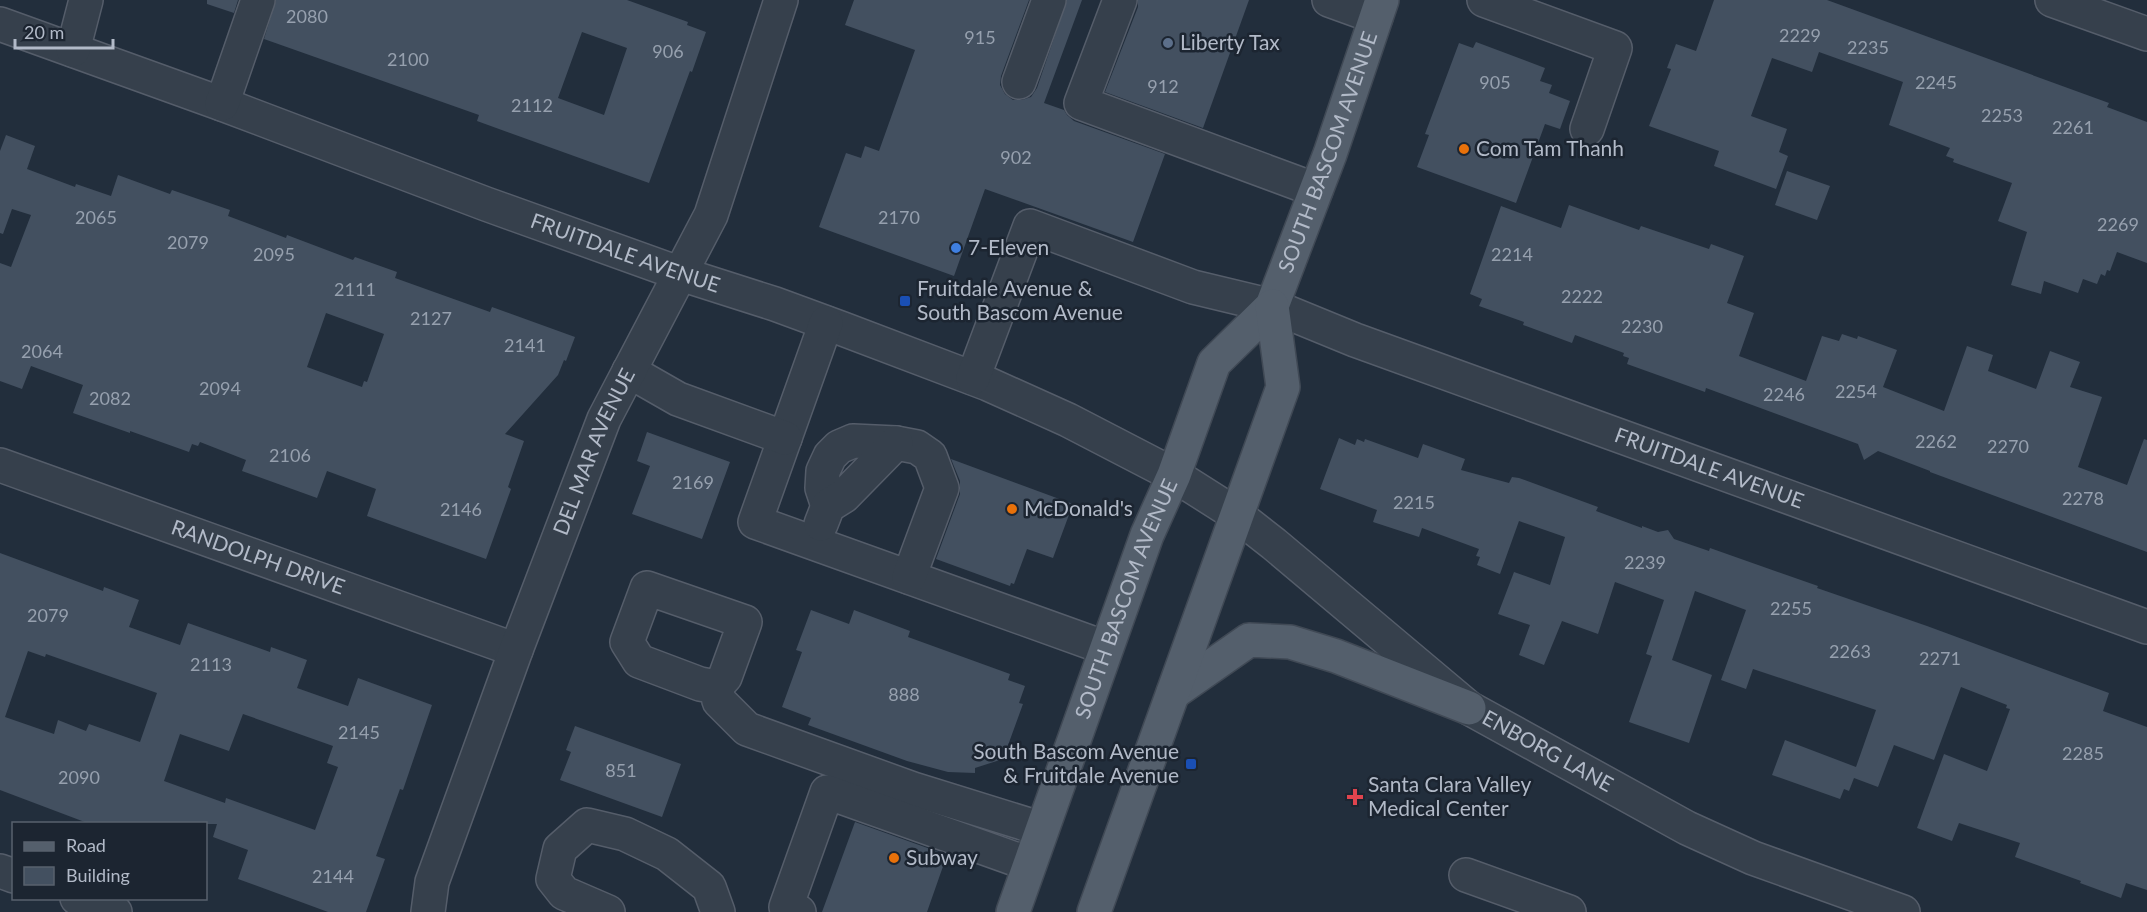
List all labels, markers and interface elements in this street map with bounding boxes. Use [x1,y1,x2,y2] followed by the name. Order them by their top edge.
[286,5,328,27] house number: 2080
[15,12,112,50] scale bar
[24,21,64,43] text: 20 m
[1779,24,1821,46] house number: 2229
[964,26,996,48] house number: 915
[1272,28,1381,276] street label: SOUTH BASCOM AVENUE
[1180,29,1280,54] place label: Liberty Tax
[1161,36,1175,50] marker: Liberty Tax
[1847,36,1889,58] house number: 2235
[652,40,684,62] house number: 906
[387,48,429,70] house number: 2100
[1479,71,1511,93] house number: 905
[1915,71,1957,93] house number: 2245
[1147,75,1179,97] house number: 912
[511,94,553,116] house number: 2112
[1981,104,2023,126] house number: 2253
[2052,116,2094,138] house number: 2261
[1476,135,1624,160] place label: Com Tam Thanh
[1457,142,1471,156] marker: Com Tam Thanh
[1000,146,1032,168] house number: 902
[75,206,117,228] house number: 2065
[878,206,920,228] house number: 2170
[528,207,724,297] street label: FRUITDALE AVENUE
[2097,213,2139,235] house number: 2269
[167,231,209,253] house number: 2079
[968,234,1049,259] place label: 7-Eleven
[949,241,963,255] marker: 7-Eleven
[253,243,295,265] house number: 2095
[1491,243,1533,265] house number: 2214
[917,275,1123,324] place label: Fruitdale Avenue & South Bascom Avenue
[334,278,376,300] house number: 2111
[1561,285,1603,307] house number: 2222
[898,294,912,308] marker: Fruitdale Avenue & South Bascom Avenue
[410,307,452,329] house number: 2127
[1621,315,1663,337] house number: 2230
[504,334,546,356] house number: 2141
[21,340,63,362] house number: 2064
[547,364,639,538] street label: DEL MAR AVENUE
[199,377,241,399] house number: 2094
[1835,380,1877,402] house number: 2254
[1763,383,1805,405] house number: 2246
[89,387,131,409] house number: 2082
[1612,421,1808,513] street label: FRUITDALE AVENUE
[1915,430,1957,452] house number: 2262
[1987,435,2029,457] house number: 2270
[269,444,311,466] house number: 2106
[672,471,714,493] house number: 2169
[1069,474,1182,722] street label: SOUTH BASCOM AVENUE
[2062,487,2104,509] house number: 2278
[1393,491,1435,513] house number: 2215
[1024,495,1133,520] place label: McDonald's
[440,498,482,520] house number: 2146
[1005,502,1019,516] marker: McDonald's
[168,513,349,599] street label: RANDOLPH DRIVE
[1624,551,1666,573] house number: 2239
[1770,597,1812,619] house number: 2255
[27,604,69,626] house number: 2079
[1829,640,1871,662] house number: 2263
[1919,647,1961,669] house number: 2271
[190,653,232,675] house number: 2113
[888,683,920,705] house number: 888
[1479,704,1618,796] street label: ENBORG LANE
[338,721,380,743] house number: 2145
[973,738,1179,787] place label: South Bascom Avenue & Fruitdale Avenue
[2062,742,2104,764] house number: 2285
[1184,757,1198,771] marker: South Bascom Avenue & Fruitdale Avenue
[605,759,637,781] house number: 851
[58,766,100,788] house number: 2090
[1368,771,1531,820] place label: Santa Clara Valley Medical Center
[1346,788,1364,806] marker: Santa Clara Valley Medical Center
[12,822,207,900] legend
[66,834,106,856] text: Road
[906,844,978,869] place label: Subway
[887,851,901,865] marker: Subway
[66,864,130,886] text: Building
[312,865,354,887] house number: 2144

